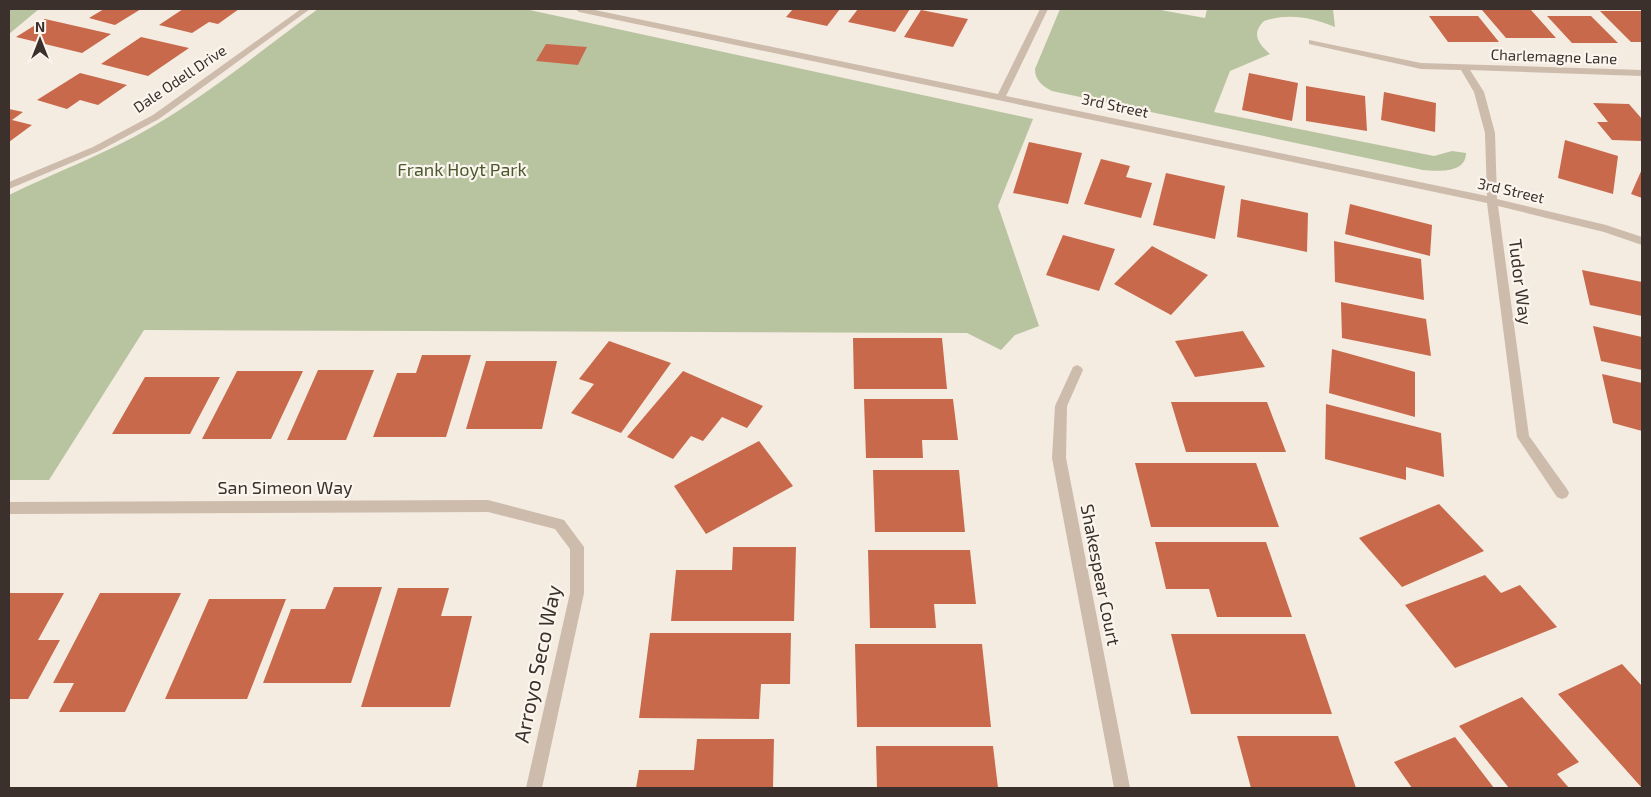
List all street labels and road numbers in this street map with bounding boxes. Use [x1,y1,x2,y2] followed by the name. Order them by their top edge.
[130,40,229,116] street label: Dale Odell Drive
[1490,45,1618,67] street label: Charlemagne Lane
[1080,89,1151,121] street label: 3rd Street
[1476,174,1547,206] street label: 3rd Street
[1505,238,1537,327] street label: Tudor Way
[217,476,353,498] street label: San Simeon Way
[1076,502,1126,648] street label: Shakespear Court
[508,582,565,745] street label: Arroyo Seco Way

